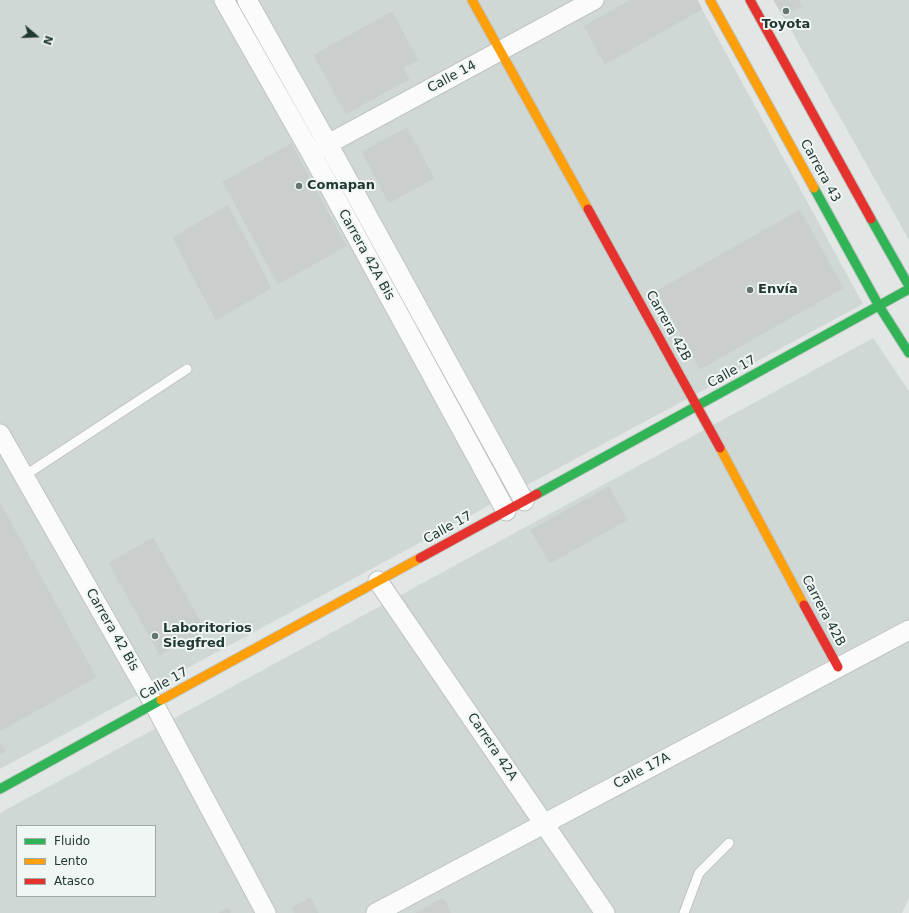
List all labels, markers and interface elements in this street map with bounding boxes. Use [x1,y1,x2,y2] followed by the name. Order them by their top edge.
[781,6,791,16] marker: Toyota
[16,16,56,56] north arrow
[762,17,810,33] place label: Toyota
[40,34,55,47] text: N
[425,58,479,96] street label: Calle 14
[796,137,844,205] street label: Carrera 43
[307,178,375,194] place label: Comapan
[294,181,304,191] marker: Comapan
[335,207,397,303] street label: Carrera 42A Bis
[758,282,798,298] place label: Envía
[745,285,755,295] marker: Envía
[642,288,694,364] street label: Carrera 42B
[705,352,759,392] street label: Calle 17
[421,508,475,548] street label: Calle 17
[798,573,848,649] street label: Carrera 42B
[82,586,142,674] street label: Carrera 42 Bis
[163,621,252,652] place label: Laboritorios Siegfred
[150,631,160,641] marker: Laboritorios Siegfred
[137,664,191,704] street label: Calle 17
[464,710,520,784] street label: Carrera 42A
[611,750,673,792] street label: Calle 17A
[16,825,156,897] legend
[54,834,90,848] text: Fluido
[54,854,88,868] text: Lento
[54,874,94,888] text: Atasco

